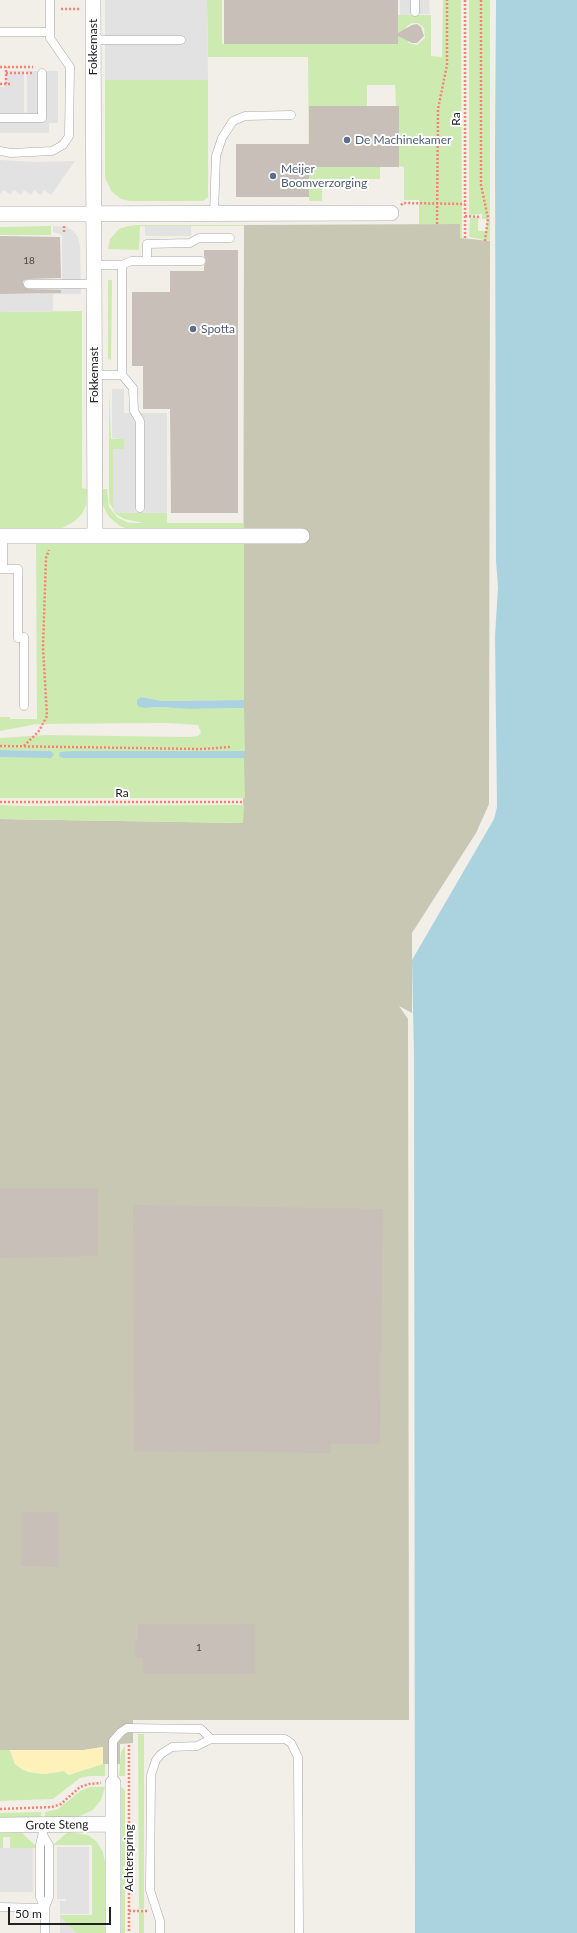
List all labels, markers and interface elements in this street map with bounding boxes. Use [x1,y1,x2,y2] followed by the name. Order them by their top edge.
[86,19,100,75] street label: Fokkemast
[449,112,463,126] street label: Ra
[355,133,451,147] place label: De Machinekamer
[342,135,352,145] marker: De Machinekamer
[281,162,367,190] place label: Meijer Boomverzorging
[268,171,278,181] marker: Meijer Boomverzorging
[23,255,35,267] house number: 18
[201,322,235,336] place label: Spotta
[188,324,198,334] marker: Spotta
[87,347,101,403] street label: Fokkemast
[115,786,129,800] street label: Ra
[196,1642,202,1654] house number: 1
[25,1817,89,1833] street label: Grote Steng
[122,1824,136,1892] street label: Achterspring
[10,1899,113,1925] scale bar
[15,1906,42,1921] text: 50 m

